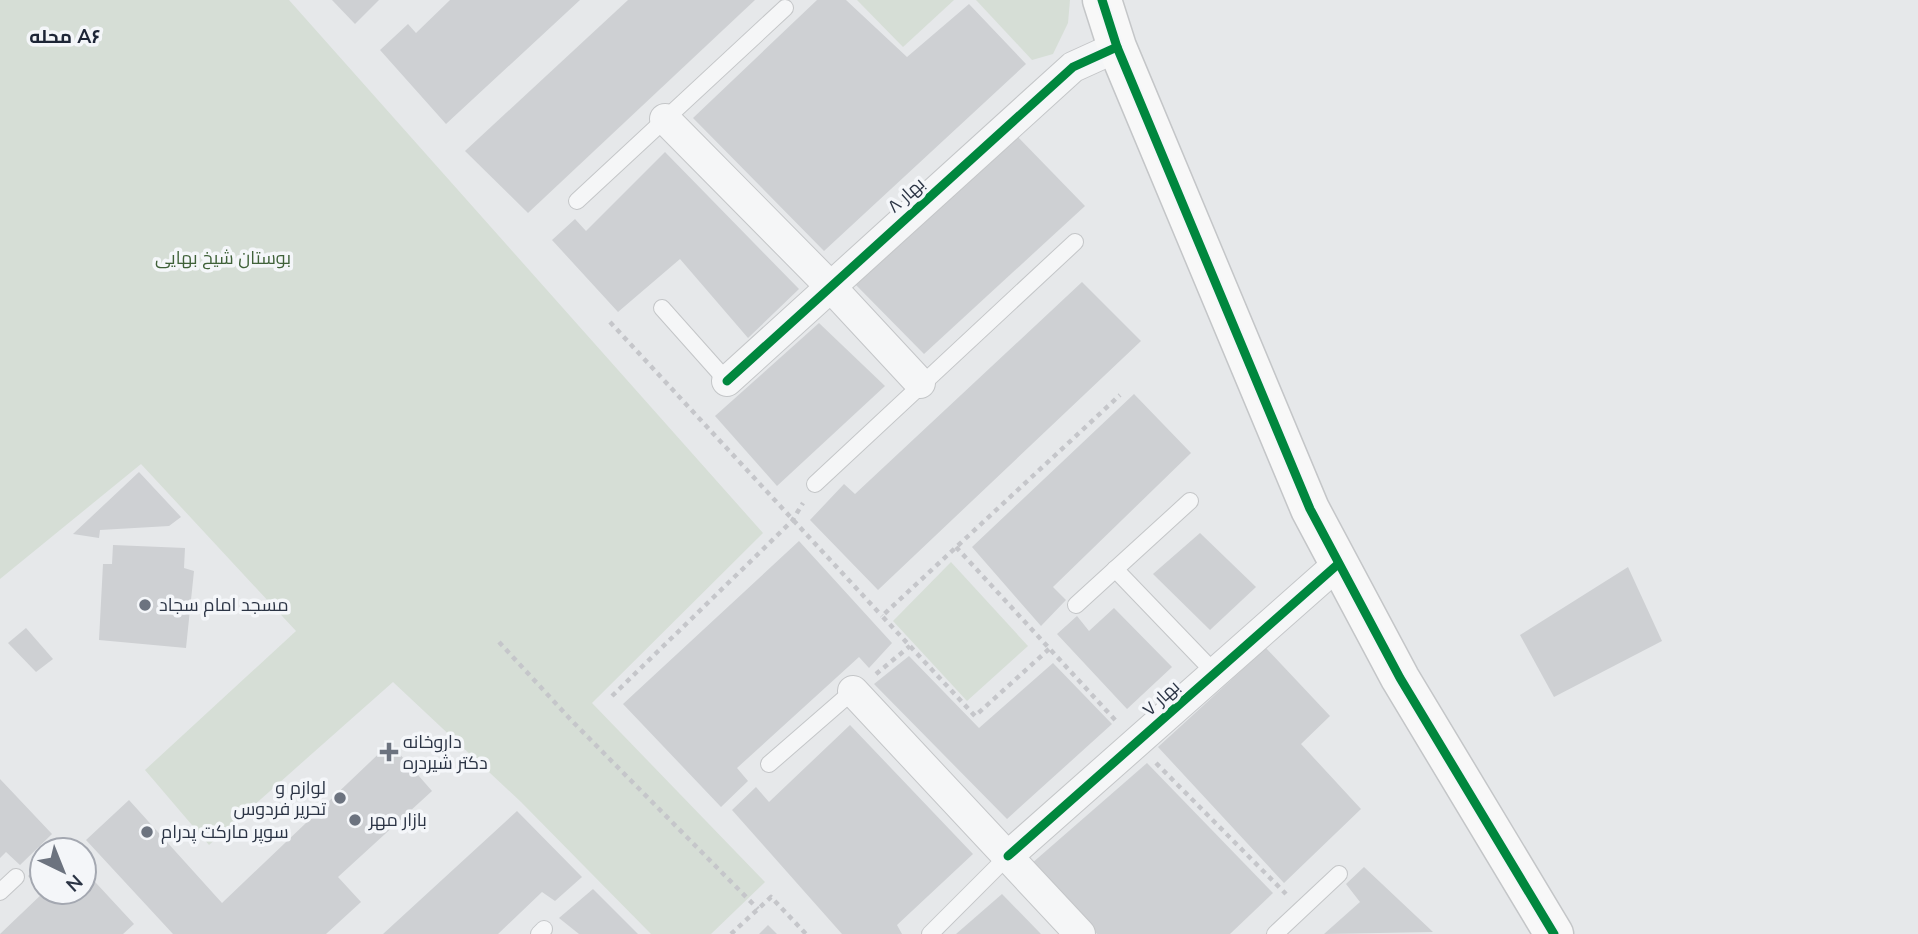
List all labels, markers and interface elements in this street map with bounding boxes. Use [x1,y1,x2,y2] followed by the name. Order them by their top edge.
[29,24,101,50] district label: محله A۶
[882,172,930,218] street label: بهار ۸
[155,246,291,270] park label: بوستان شیخ بهایی
[159,593,289,617] place label: مسجد امام سجاد
[137,597,153,613] marker: مسجد امام سجاد
[1137,675,1185,721] street label: بهار ۷
[403,730,488,775] place label: داروخانه دکتر شیردره
[381,744,397,760] marker: داروخانه دکتر شیردره
[233,776,326,821] place label: لوازم و تحریر فردوس
[332,790,348,806] marker: لوازم و تحریر فردوس
[368,808,427,832] place label: بازار مهر
[347,812,363,828] marker: بازار مهر
[161,820,289,844] place label: سوپر مارکت پدرام
[139,824,155,840] marker: سوپر مارکت پدرام
[28,836,98,906] north arrow
[60,868,88,897] text: N

